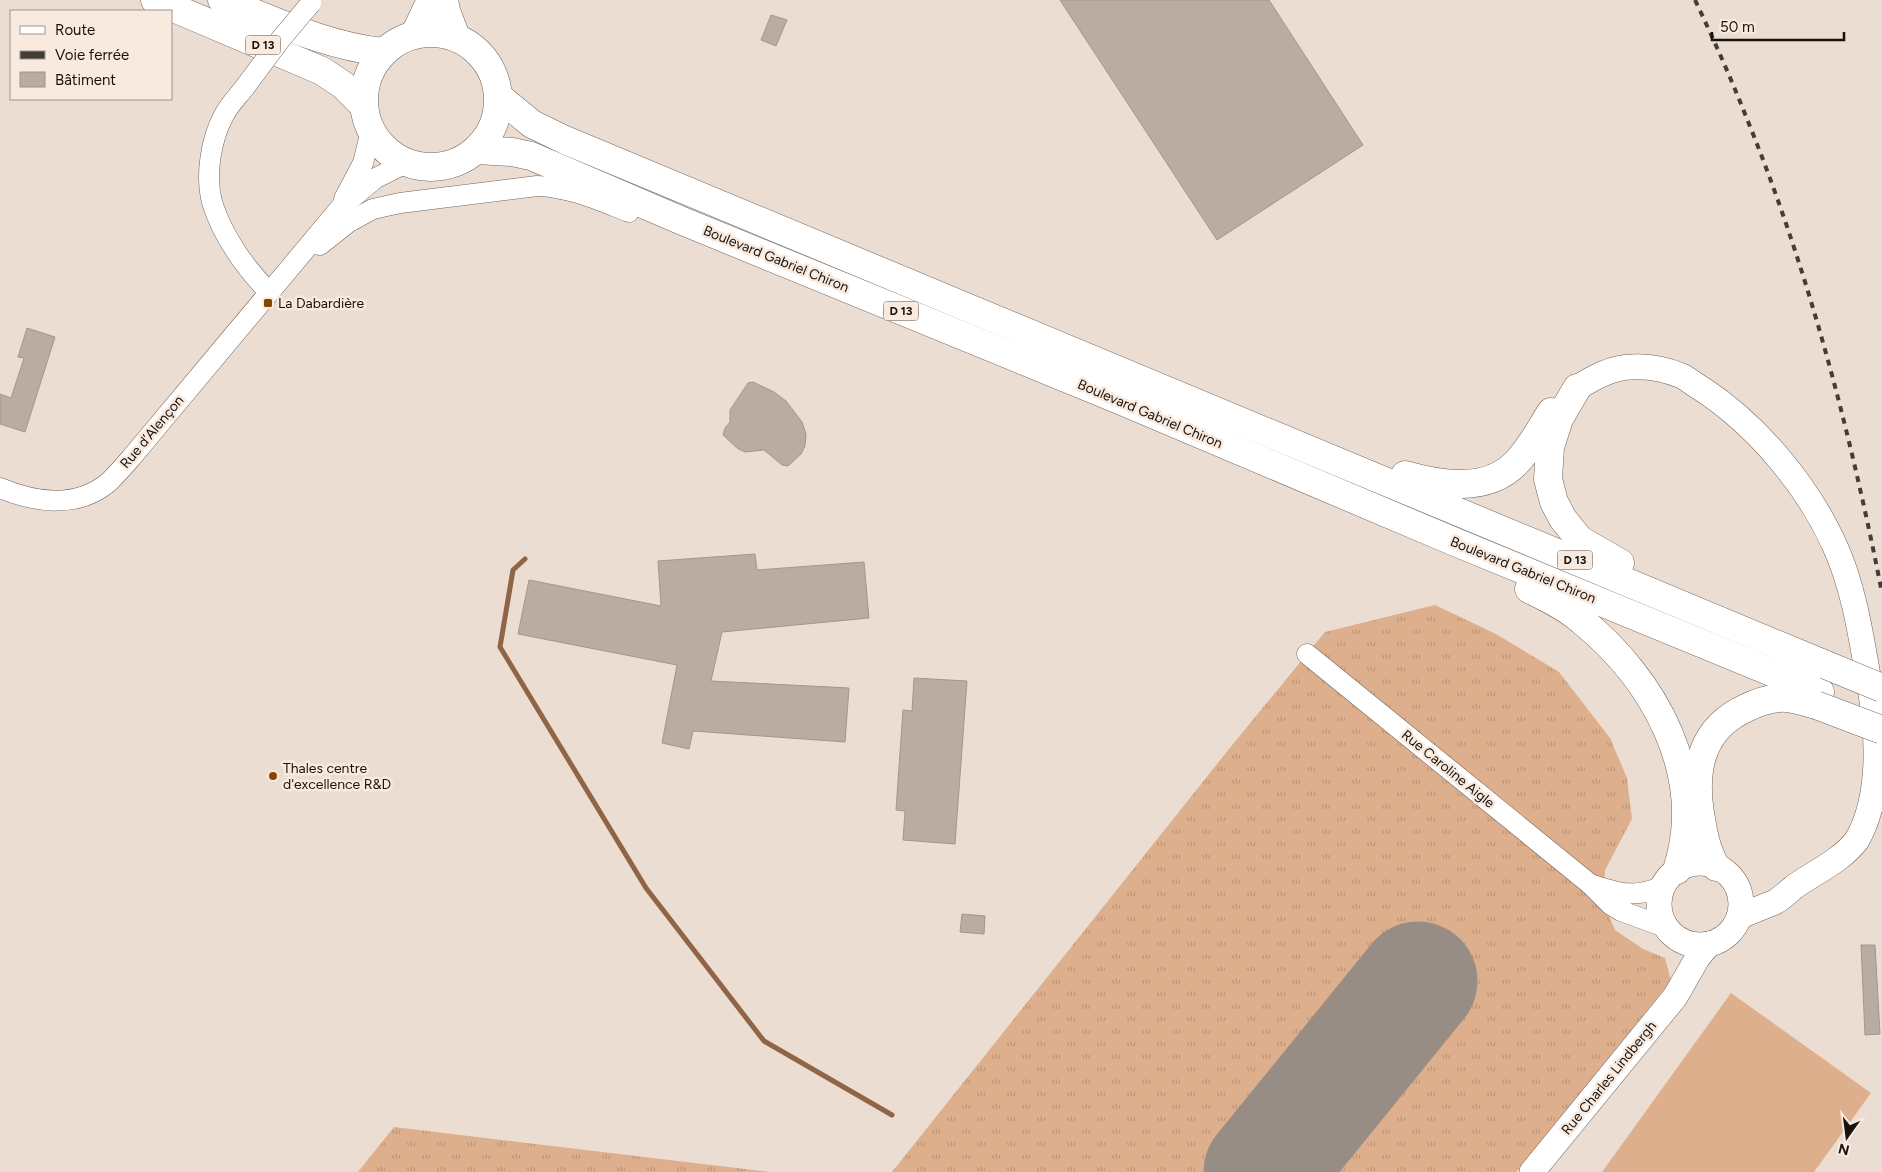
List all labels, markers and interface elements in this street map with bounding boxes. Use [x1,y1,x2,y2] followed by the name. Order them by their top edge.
[10,10,172,100] legend
[1712,10,1844,42] scale bar
[1720,18,1755,36] text: 50 m
[55,21,95,39] text: Route
[246,36,280,54] road number: D 13
[55,46,129,64] text: Voie ferrée
[55,71,116,89] text: Bâtiment
[701,222,852,296] street label: Boulevard Gabriel Chiron
[278,295,365,312] place label: La Dabardière
[262,297,274,309] marker: La Dabardière
[884,302,918,321] road number: D 13
[1075,376,1225,452] street label: Boulevard Gabriel Chiron
[117,392,188,472] street label: Rue d’Alençon
[1448,533,1599,607] street label: Boulevard Gabriel Chiron
[1558,550,1592,570] road number: D 13
[1398,726,1498,812] street label: Rue Caroline Aigle
[283,760,391,793] place label: Thales centre d'excellence R&D
[267,770,279,782] marker: Thales centre d'excellence R&D
[1558,1018,1660,1138] street label: Rue Charles Lindbergh
[1822,1112,1872,1162] north arrow
[1837,1140,1851,1159] text: N

